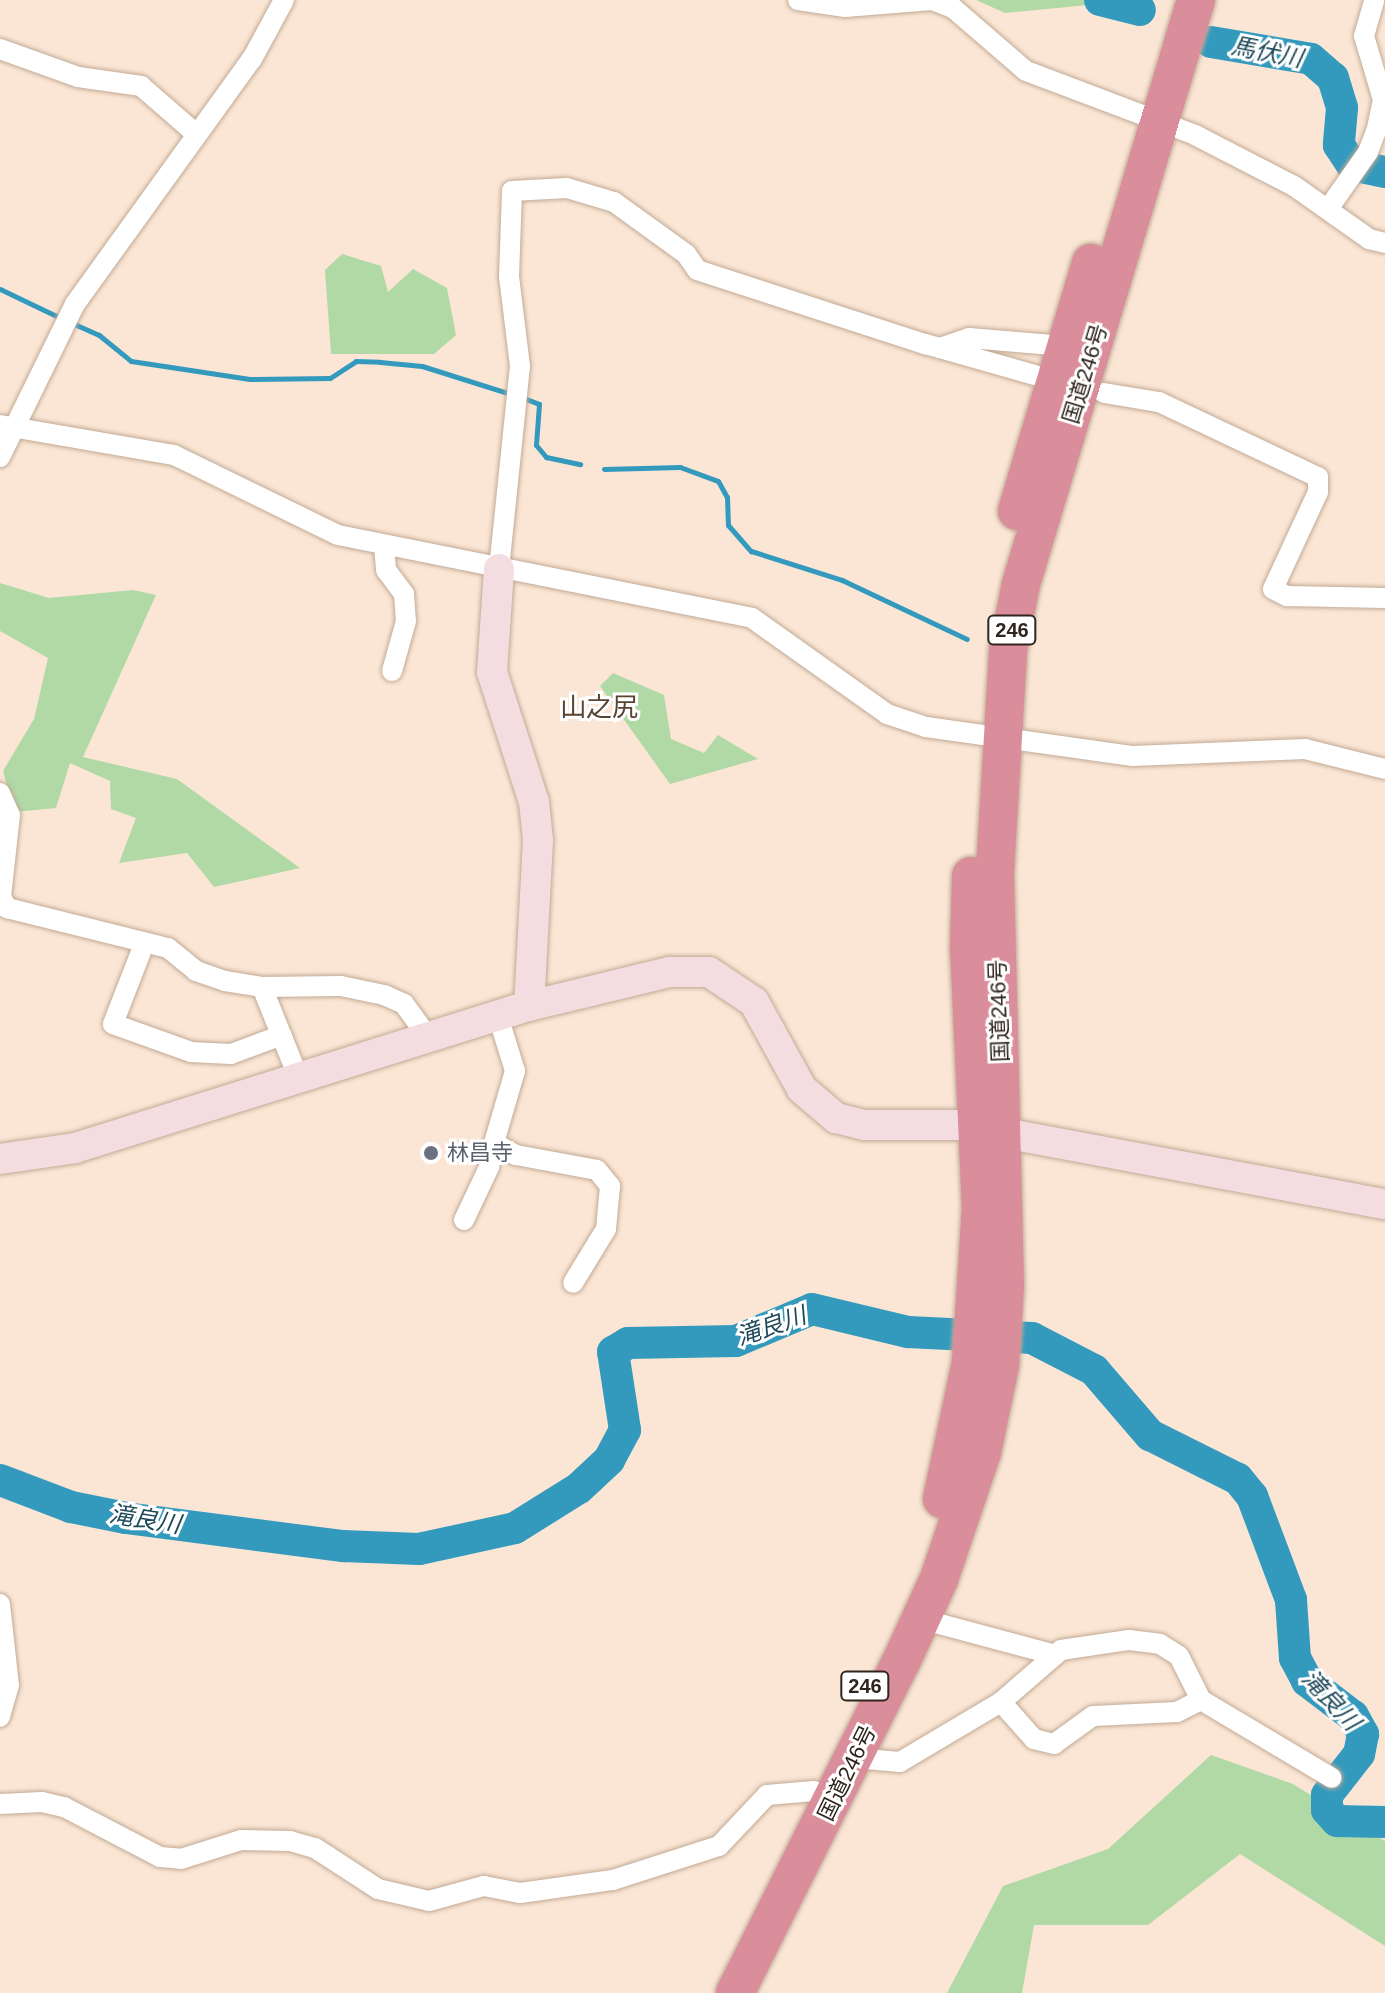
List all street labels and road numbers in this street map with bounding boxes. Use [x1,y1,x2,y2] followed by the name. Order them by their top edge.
[1057,321,1113,427] street label: 国道246号
[986,614,1038,646] road number: 246
[984,959,1014,1063] street label: 国道246号
[839,1670,891,1702] road number: 246
[813,1721,881,1825] street label: 国道246号

